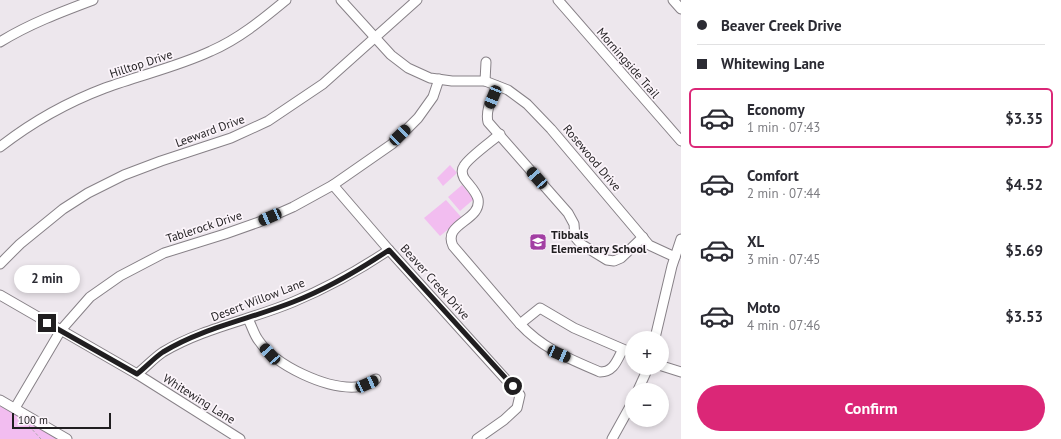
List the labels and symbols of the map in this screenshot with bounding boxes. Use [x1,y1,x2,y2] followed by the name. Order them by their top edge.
[594,24,663,101] street label: Morningside Trail
[107,46,174,81] street label: Hilltop Drive
[483,84,503,110] car
[173,111,247,150] street label: Leeward Drive
[560,121,625,194] street label: Rosewood Drive
[387,122,413,148] car
[525,165,549,191] car
[164,207,244,246] street label: Tablerock Drive
[257,207,283,227] car
[551,227,647,256] place label: Tibbals Elementary School
[528,232,548,252] school or university icon: Tibbals Elementary School
[398,241,473,322] street label: Beaver Creek Drive
[14,265,80,293] callout: 2 min
[209,275,307,324] street label: Desert Willow Lane
[38,314,56,332] route end
[258,341,282,367] car
[546,344,572,364] car
[160,370,238,427] street label: Whitewing Lane
[354,374,380,394] car
[504,377,522,395] route start
[12,411,111,430] scale bar

